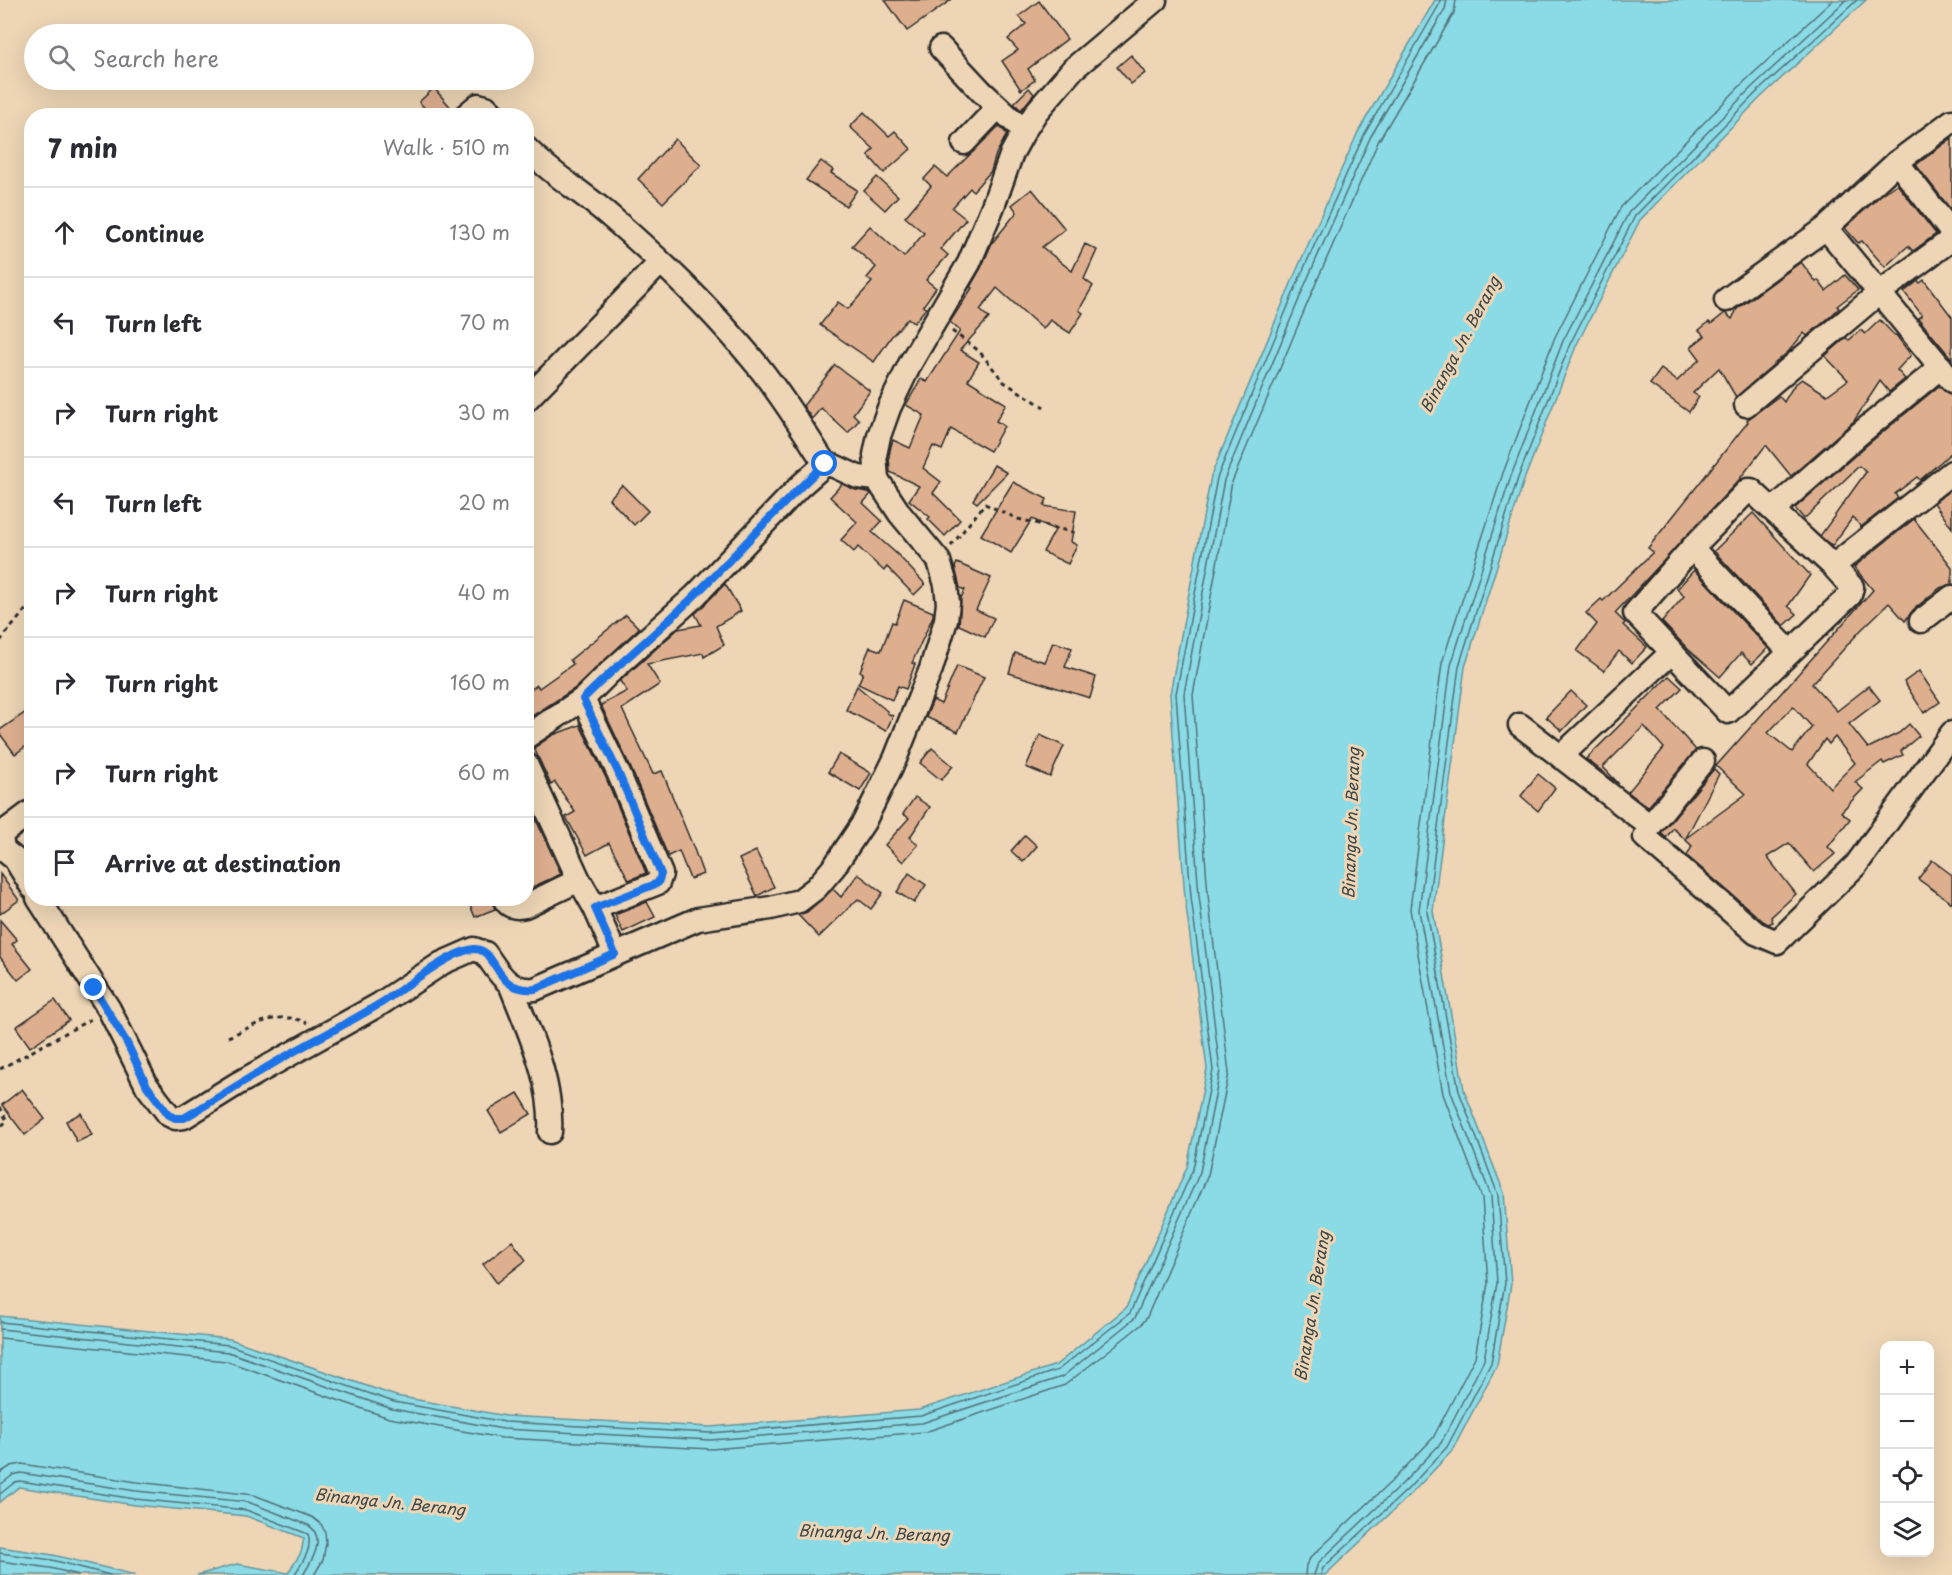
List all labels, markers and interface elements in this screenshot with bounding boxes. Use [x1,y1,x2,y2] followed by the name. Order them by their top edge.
[24,24,534,90] search box
[45,41,78,74] icon: search
[93,41,219,74] text: Search here
[48,128,118,167] text: 7 min
[383,132,510,162] text: Walk · 510 m
[48,216,81,249] icon: ahead
[105,216,204,249] text: Continue
[450,217,510,247] text: 130 m
[1413,270,1506,416] water label: Binanga Jn. Berang
[48,306,81,339] icon: left
[105,306,202,339] text: Turn left
[460,307,510,337] text: 70 m
[48,396,81,429] icon: right
[105,396,218,429] text: Turn right
[457,397,510,427] text: 30 m
[811,450,837,476] route start
[48,486,81,519] icon: left
[105,486,202,519] text: Turn left
[458,487,510,517] text: 20 m
[48,576,81,609] icon: right
[105,576,218,609] text: Turn right
[458,577,510,607] text: 40 m
[48,666,81,699] icon: right
[105,666,218,699] text: Turn right
[450,667,510,697] text: 160 m
[1335,745,1365,899] water label: Binanga Jn. Berang
[48,756,81,789] icon: right
[105,756,218,789] text: Turn right
[458,757,510,787] text: 60 m
[48,846,81,879] icon: arrive
[105,846,341,879] text: Arrive at destination
[80,974,106,1000] route end
[1287,1228,1335,1382] water label: Binanga Jn. Berang
[1880,1341,1934,1557] map controls
[1880,1341,1934,1395] button: +
[1880,1395,1934,1449] button: −
[1880,1449,1934,1503] button: locate
[314,1481,468,1521] water label: Binanga Jn. Berang
[1880,1503,1934,1557] button: layers
[798,1517,952,1547] water label: Binanga Jn. Berang

